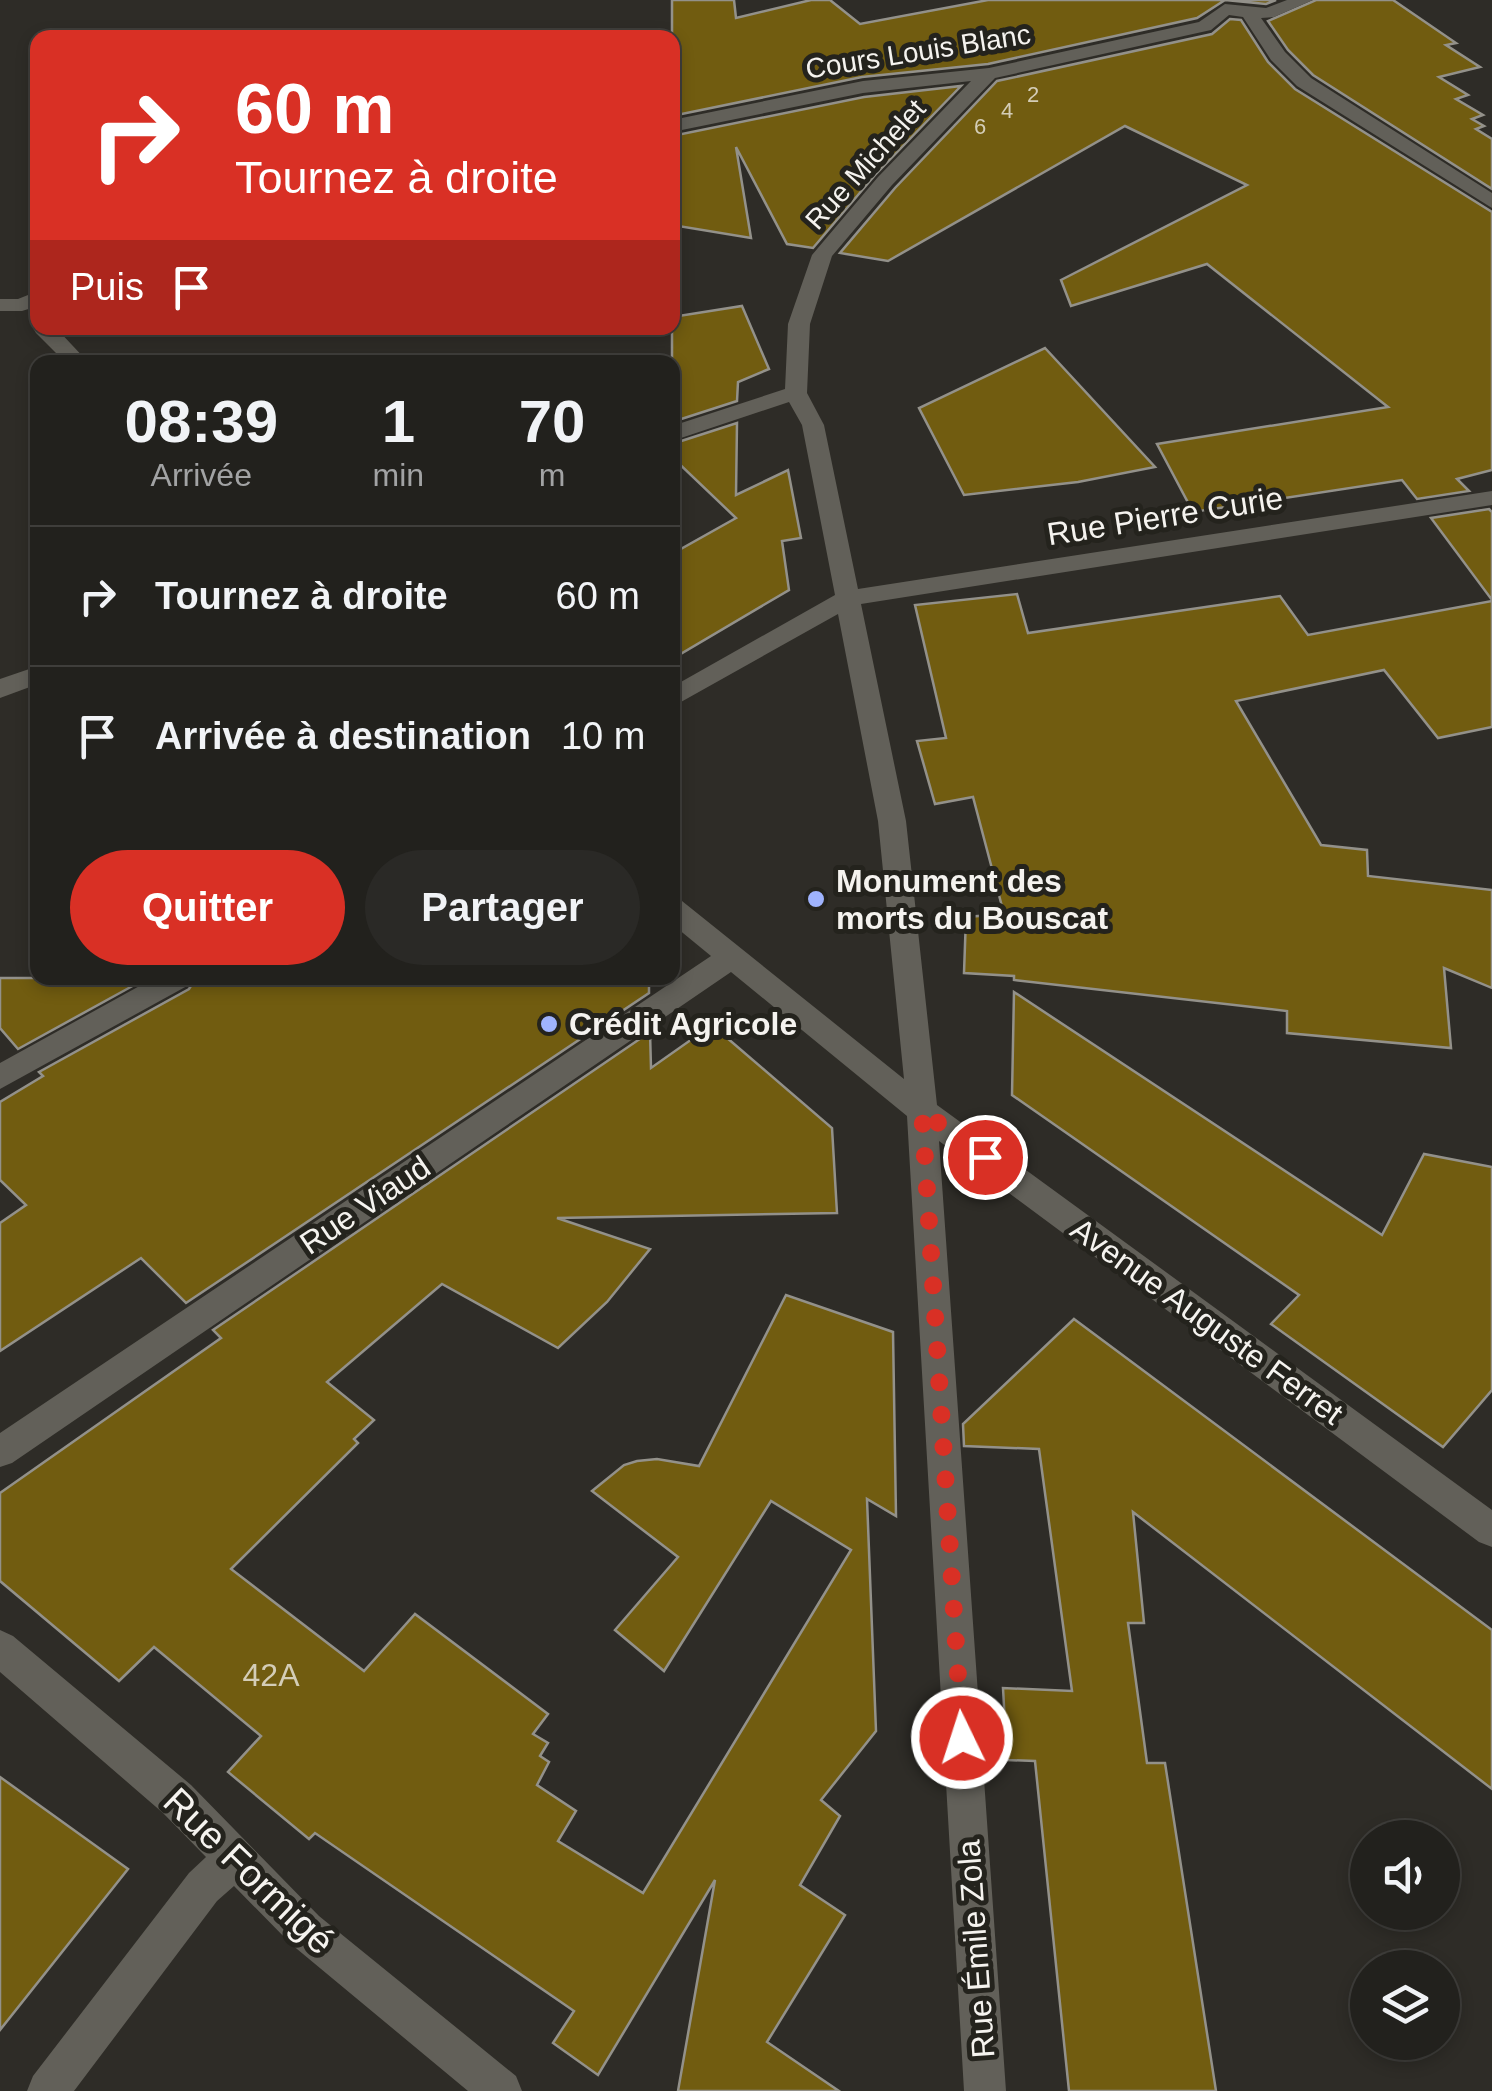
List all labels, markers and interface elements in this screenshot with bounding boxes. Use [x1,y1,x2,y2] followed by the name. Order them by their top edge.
[803,18,1033,85] street label: Cours Louis Blanc
[70,70,200,200] icon: right
[235,70,395,148] text: 60 m
[1027,82,1039,107] house number: 2
[799,93,932,235] street label: Rue Michelet
[1001,98,1013,123] house number: 4
[974,114,986,139] house number: 6
[235,152,558,203] text: Tournez à droite
[164,260,219,315] icon: arrive
[70,266,144,308] text: Puis
[125,388,278,455] text: 08:39
[382,388,415,455] text: 1
[519,388,585,455] text: 70
[151,457,252,493] text: Arrivée
[373,457,424,493] text: min
[539,457,565,493] text: m
[1044,480,1286,552] street label: Rue Pierre Curie
[70,569,125,624] icon: right
[155,575,448,617] text: Tournez à droite
[556,575,640,617] text: 60 m
[70,709,125,764] icon: arrive
[155,715,531,757] text: Arrivée à destination
[561,715,645,757] text: 10 m
[70,850,345,965] button: Quitter
[365,850,640,965] button: Partager
[836,863,1108,936] place label: Monument des morts du Bouscat
[805,888,827,910] marker: Monument des morts du Bouscat
[569,1006,797,1042] place label: Crédit Agricole
[538,1013,560,1035] marker: Crédit Agricole
[943,1115,1028,1200] pin
[958,1130,1013,1185] icon: arrive
[293,1148,437,1262] street label: Rue Viaud
[1064,1210,1350,1432] street label: Avenue Auguste Ferret
[243,1657,300,1693] house number: 42A
[910,1686,1014,1790] position arrow
[155,1780,343,1962] street label: Rue Formigé
[1350,1820,1460,2060] map controls
[1350,1820,1460,1930] button: sound
[950,1838,1002,2059] street label: Rue Émile Zola
[1350,1950,1460,2060] button: layers

